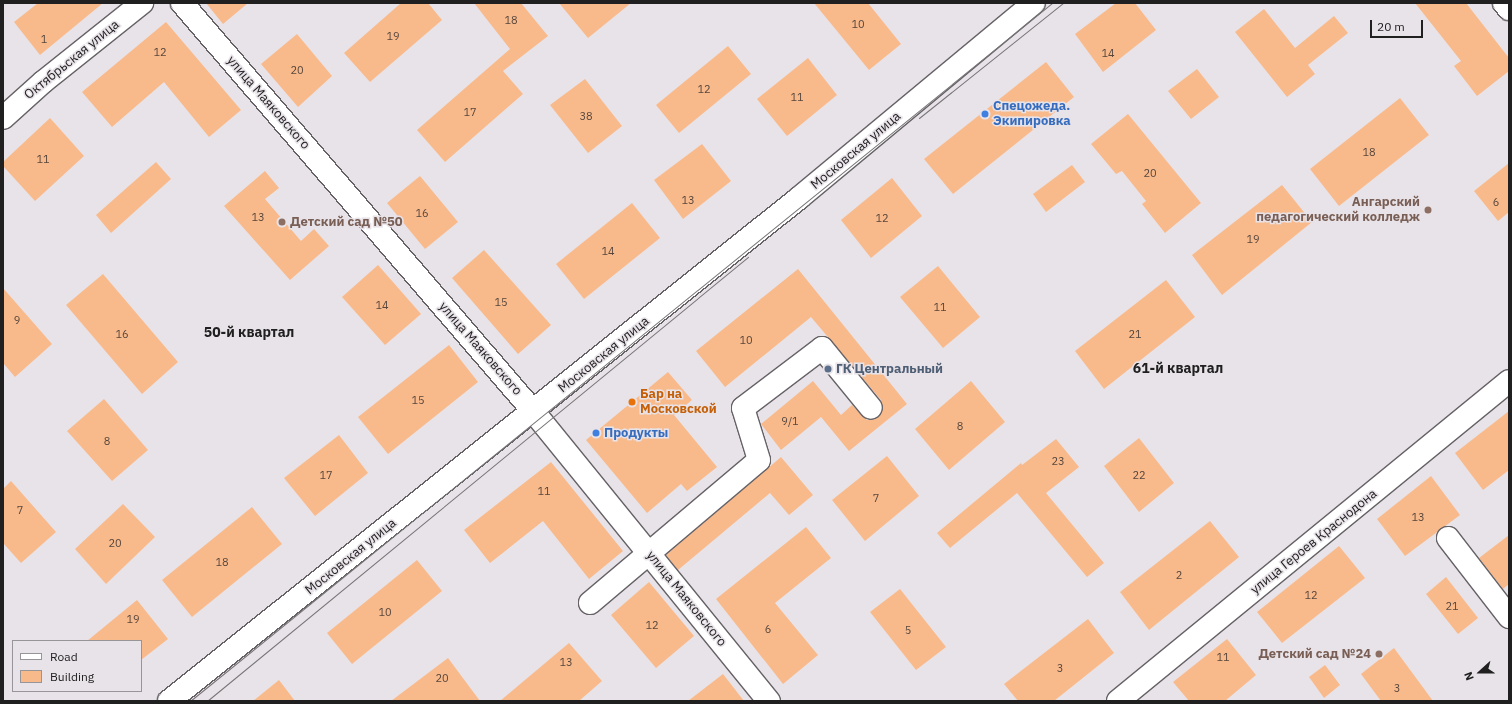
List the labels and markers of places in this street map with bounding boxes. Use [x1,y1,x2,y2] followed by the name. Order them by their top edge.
[993,99,1071,130] place label: Спецожеда. Экипировка
[980,109,990,119] marker: Спецожеда. Экипировка
[1256,195,1420,226] place label: Ангарский педагогический колледж
[1423,205,1433,215] marker: Ангарский педагогический колледж
[290,214,403,230] place label: Детский сад №50
[277,217,287,227] marker: Детский сад №50
[836,361,943,377] place label: ГК Центральный
[823,364,833,374] marker: ГК Центральный
[640,387,717,418] place label: Бар на Московской
[627,397,637,407] marker: Бар на Московской
[604,425,668,441] place label: Продукты
[591,428,601,438] marker: Продукты
[1258,646,1371,662] place label: Детский сад №24
[1374,649,1384,659] marker: Детский сад №24

